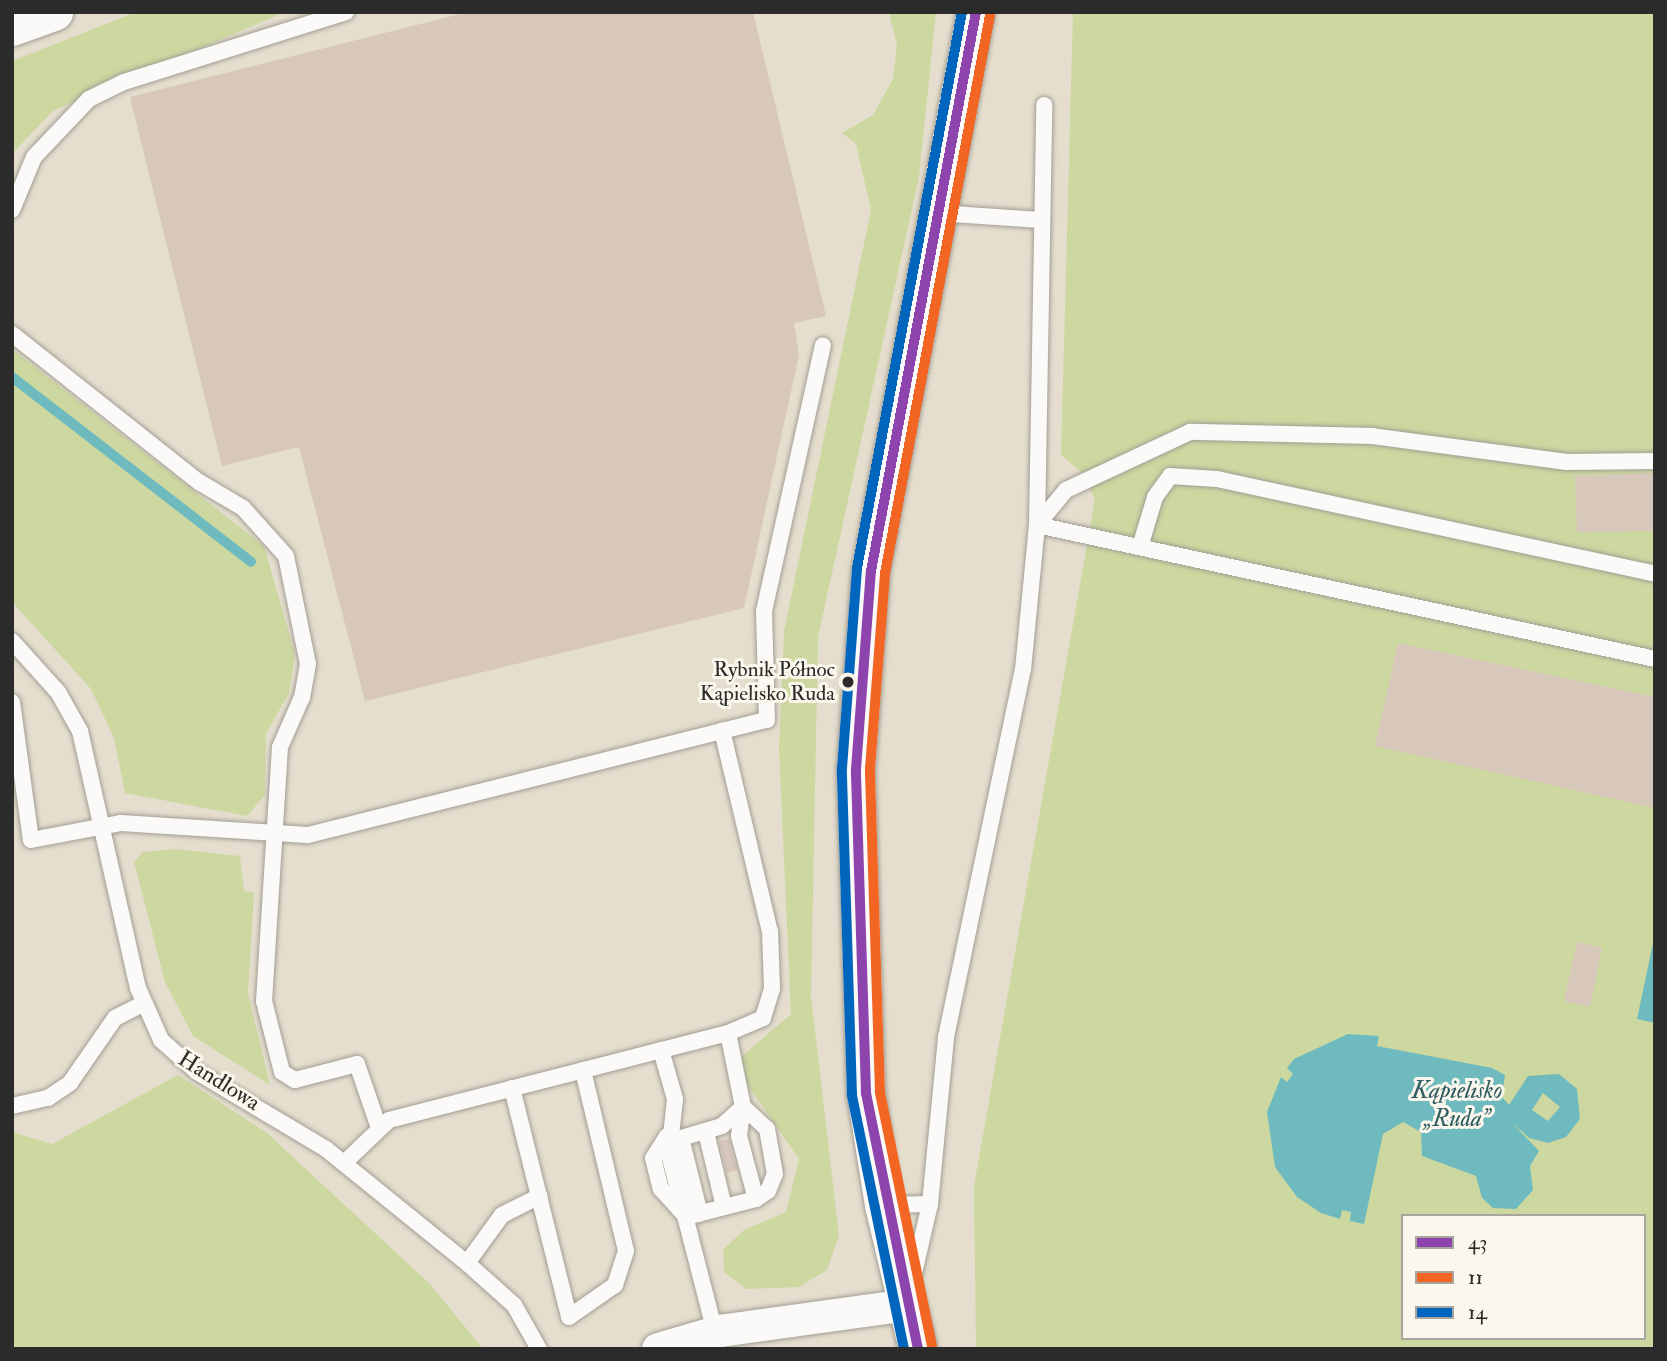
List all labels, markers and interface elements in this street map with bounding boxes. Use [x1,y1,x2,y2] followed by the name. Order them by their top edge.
[700,657,835,707] place label: Rybnik Północ Kąpielisko Ruda
[841,675,855,689] marker: Rybnik Północ Kąpielisko Ruda
[173,1045,265,1117] street label: Handlowa
[1412,1077,1502,1133] water label: Kąpielisko „Ruda”
[1401,1214,1646,1340] legend
[1468,1229,1487,1256] text: 43
[1468,1264,1483,1291] text: 11
[1468,1299,1487,1326] text: 14

